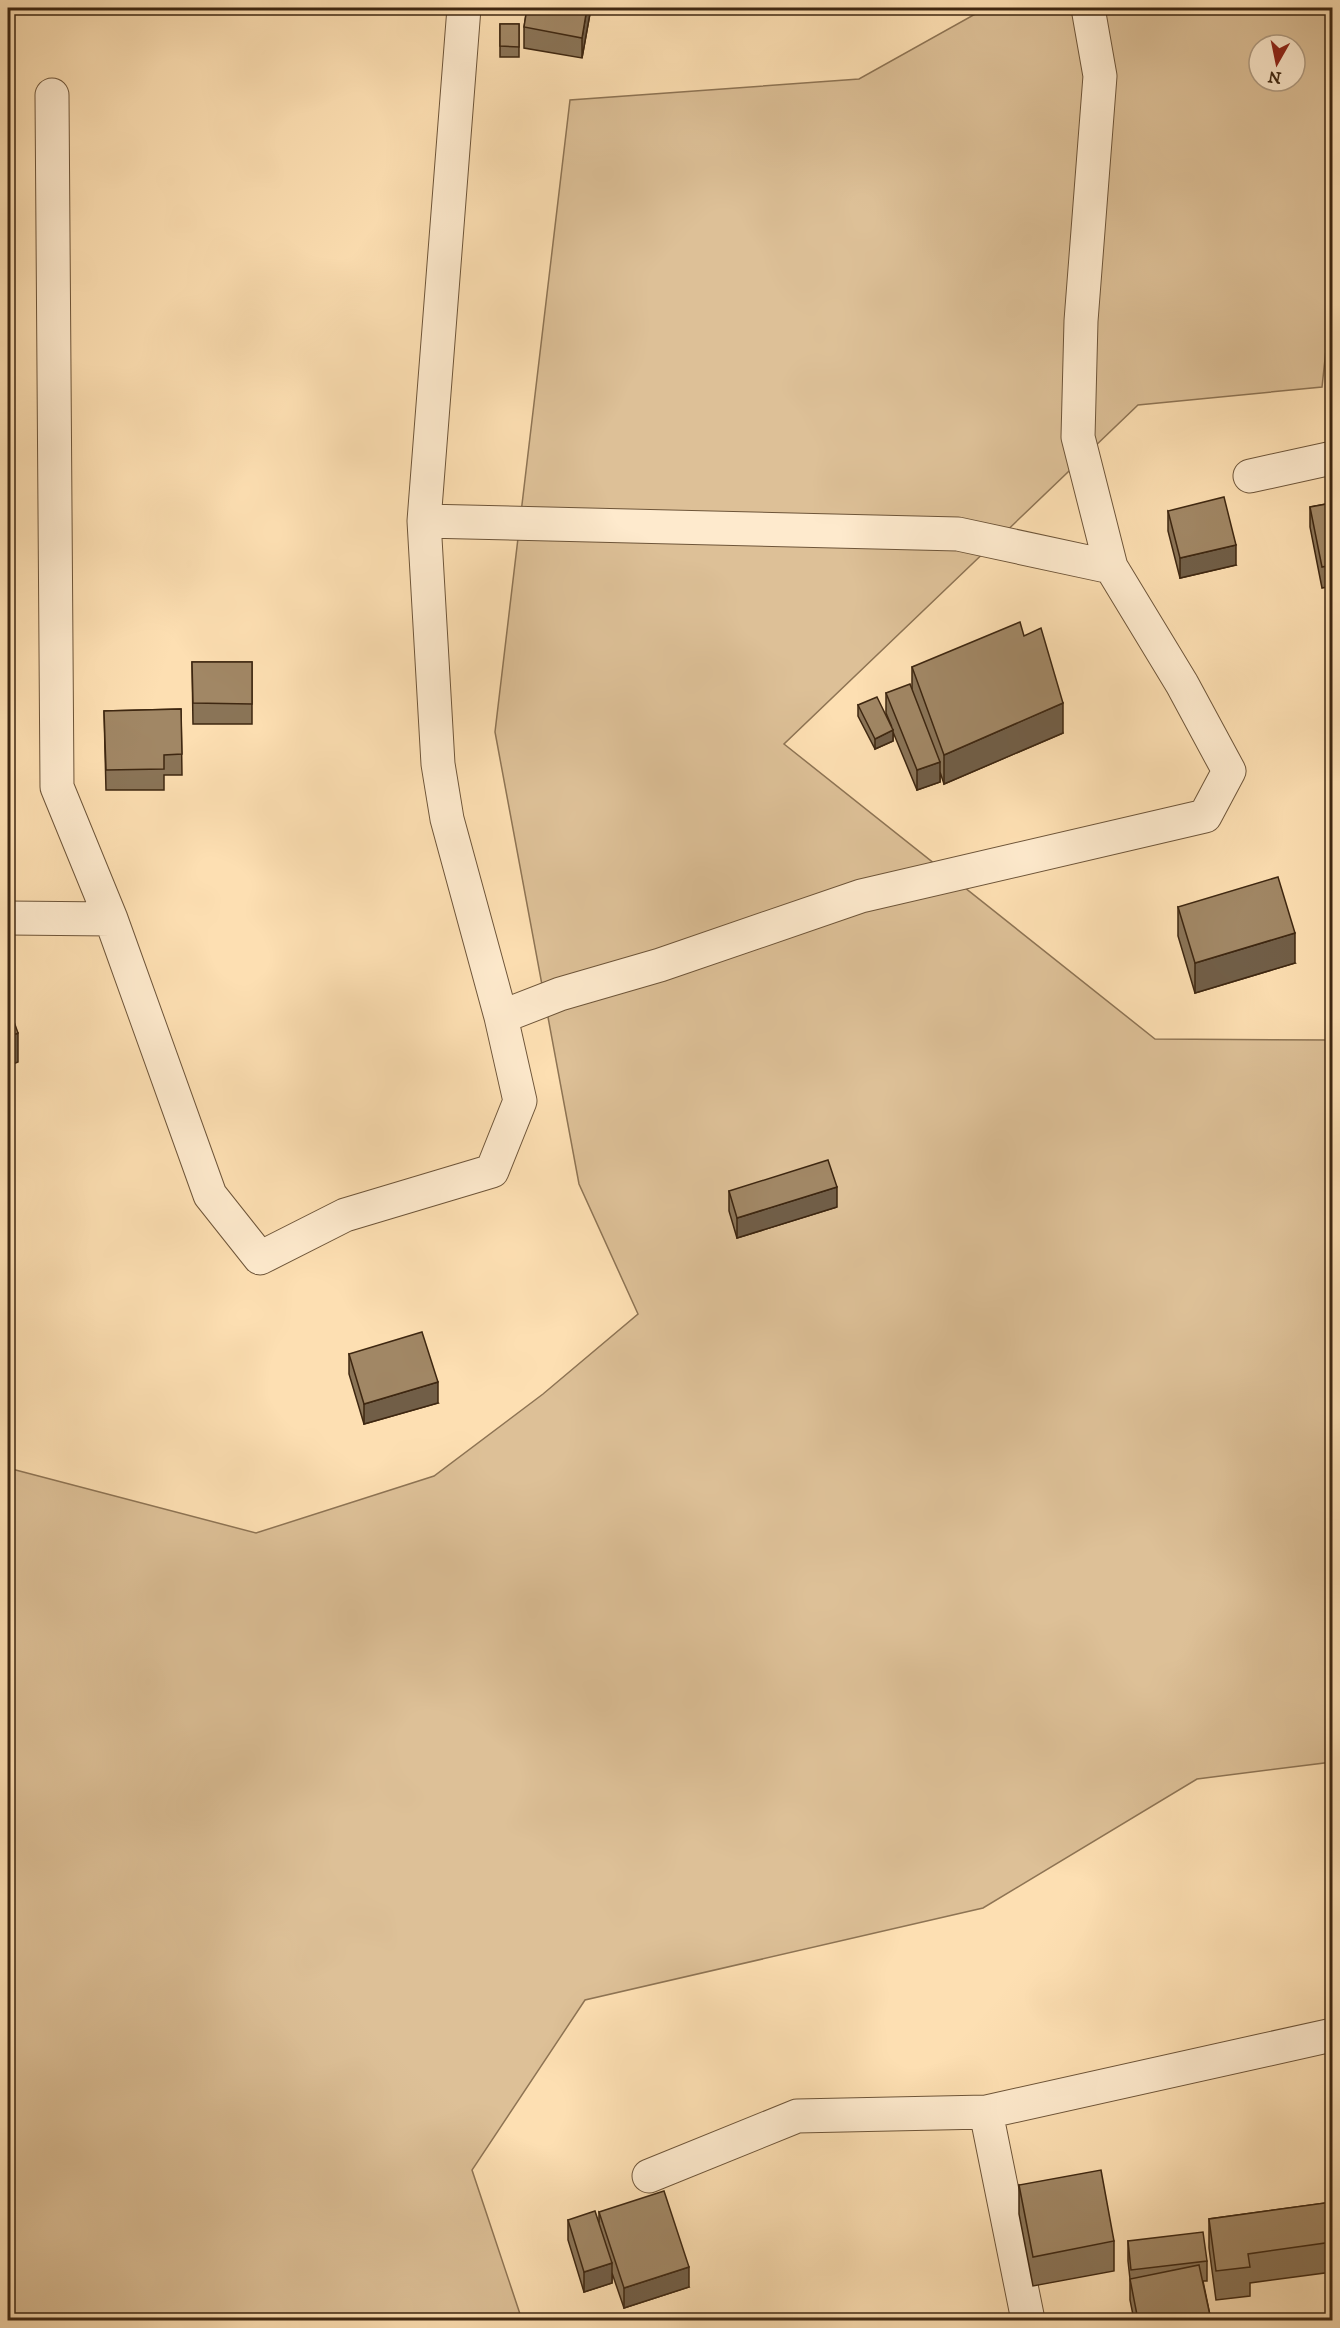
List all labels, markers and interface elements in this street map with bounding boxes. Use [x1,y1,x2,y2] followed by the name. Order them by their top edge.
[1247,33,1307,93] north arrow
[1267,66,1283,88] text: N

